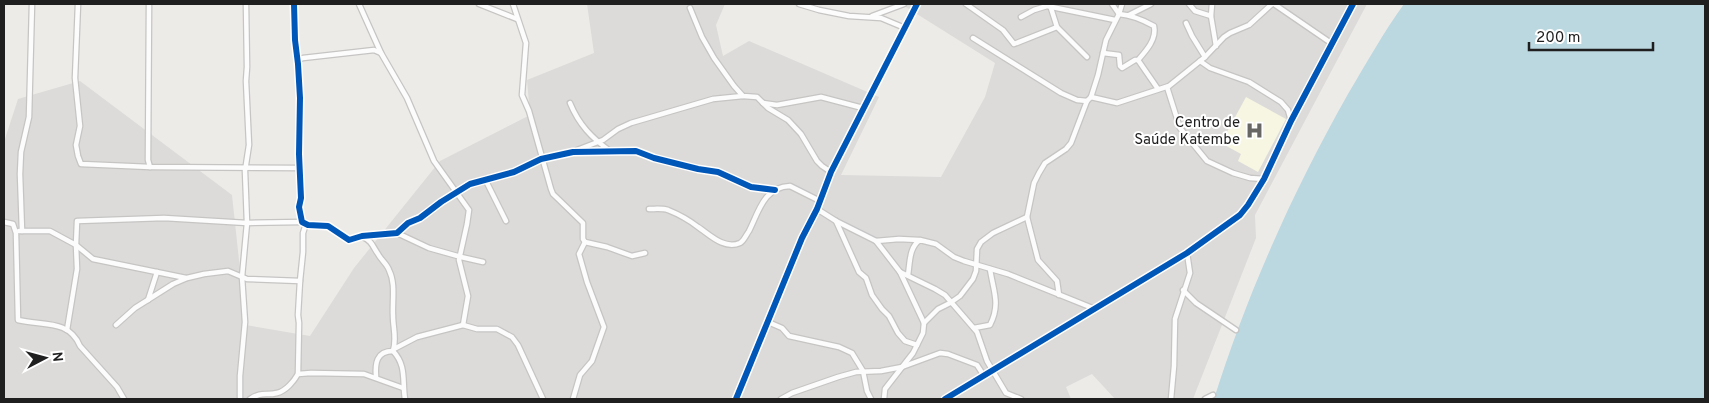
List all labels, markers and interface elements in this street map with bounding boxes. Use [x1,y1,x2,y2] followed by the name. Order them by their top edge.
[1529,20,1653,52] scale bar
[1536,29,1581,48] text: 200 m
[1134,114,1240,150] place label: Centro de Saúde Katembe
[1244,121,1264,141] hospital icon: Centro de Saúde Katembe
[20,333,70,383] north arrow
[47,351,65,363] text: N

